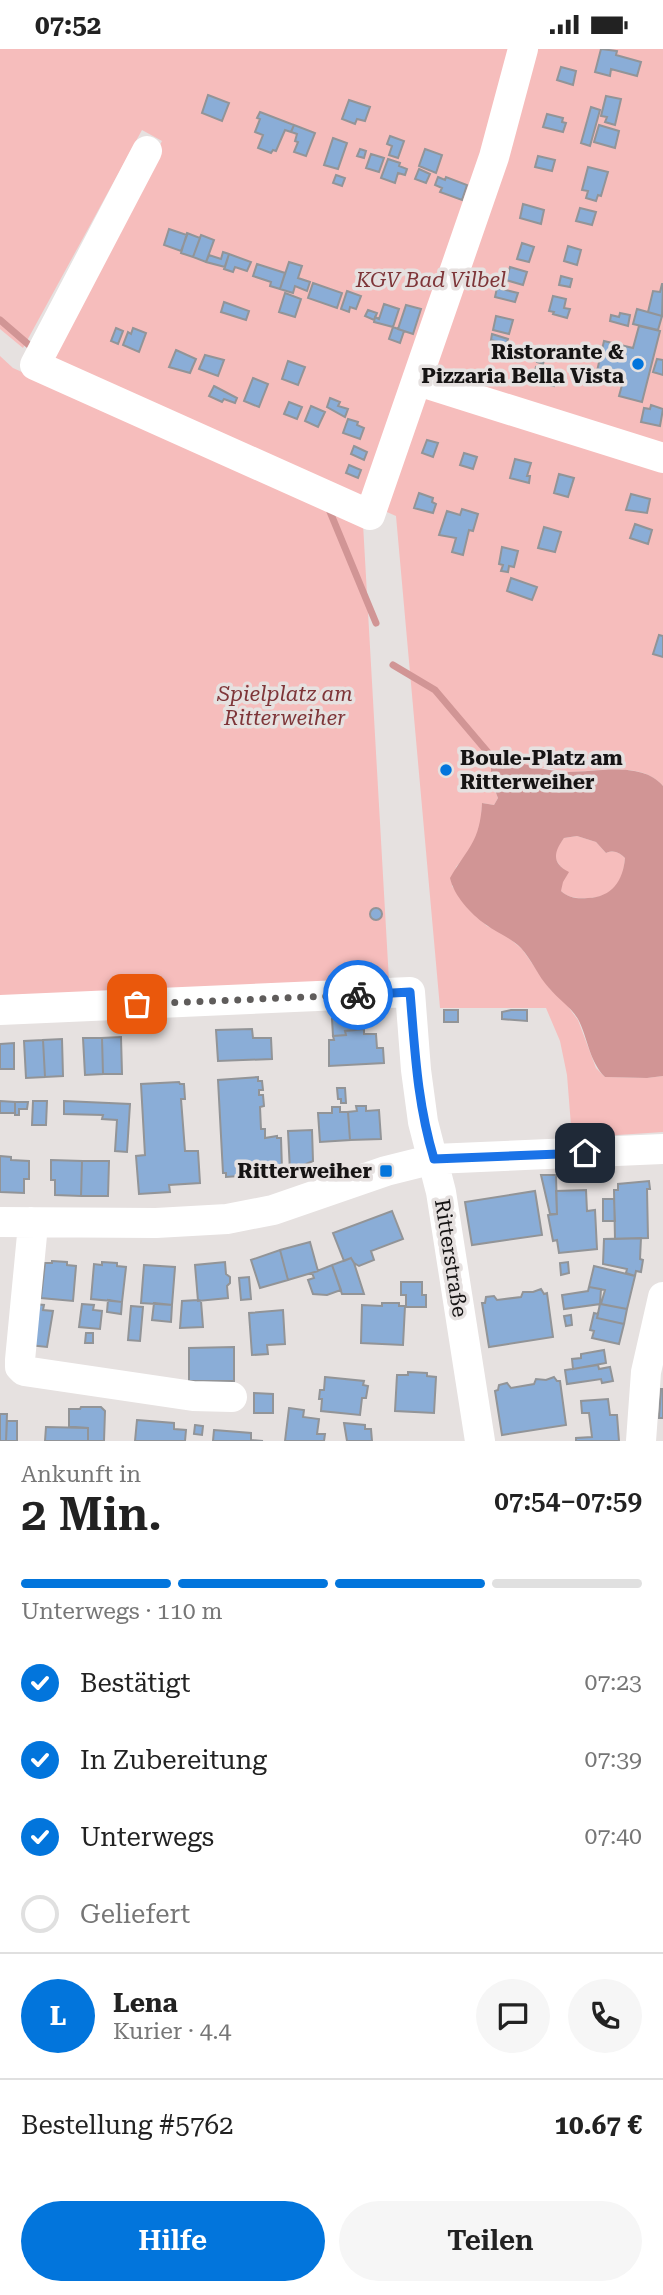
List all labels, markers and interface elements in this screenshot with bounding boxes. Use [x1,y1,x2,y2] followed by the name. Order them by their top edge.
[35,10,101,40] text: 07:52
[355,268,506,292] park label: KGV Bad Vilbel
[421,340,625,388] place label: Ristorante & Pizzaria Bella Vista
[630,356,646,372] marker: Ristorante & Pizzaria Bella Vista
[216,682,353,730] park label: Spielplatz am Ritterweiher
[460,746,623,794] place label: Boule-Platz am Ritterweiher
[438,762,454,778] marker: Boule-Platz am Ritterweiher
[323,960,393,1030] courier
[107,974,167,1034] pin
[339,976,377,1014] icon: bike
[118,985,156,1023] icon: bag
[555,1123,615,1183] pin
[566,1134,604,1172] icon: home
[237,1159,372,1183] place label: Ritterweiher
[378,1163,394,1179] marker: Ritterweiher
[430,1197,472,1319] street label: Ritterstraße
[21,1461,141,1488] text: Ankunft in
[494,1486,642,1516] text: 07:54–07:59
[21,1487,162,1541] text: 2 Min.
[21,1598,223,1625] text: Unterwegs · 110 m
[21,1664,59,1702] icon: check
[80,1668,190,1698] text: Bestätigt
[585,1669,642,1696] text: 07:23
[21,1741,59,1779] icon: check
[80,1745,267,1775] text: In Zubereitung
[585,1746,642,1773] text: 07:39
[21,1818,59,1856] icon: check
[80,1822,214,1852] text: Unterwegs
[585,1823,642,1850] text: 07:40
[80,1899,190,1929] text: Geliefert
[476,1979,550,2053] button: chat
[568,1979,642,2053] button: phone
[113,1988,178,2018] text: Lena
[50,2001,66,2031] text: L
[113,2018,231,2045] text: Kurier · 4.4
[21,2110,234,2140] text: Bestellung #5762
[554,2110,642,2140] text: 10.67 €
[21,2201,325,2281] button: Hilfe
[339,2201,642,2281] button: Teilen

